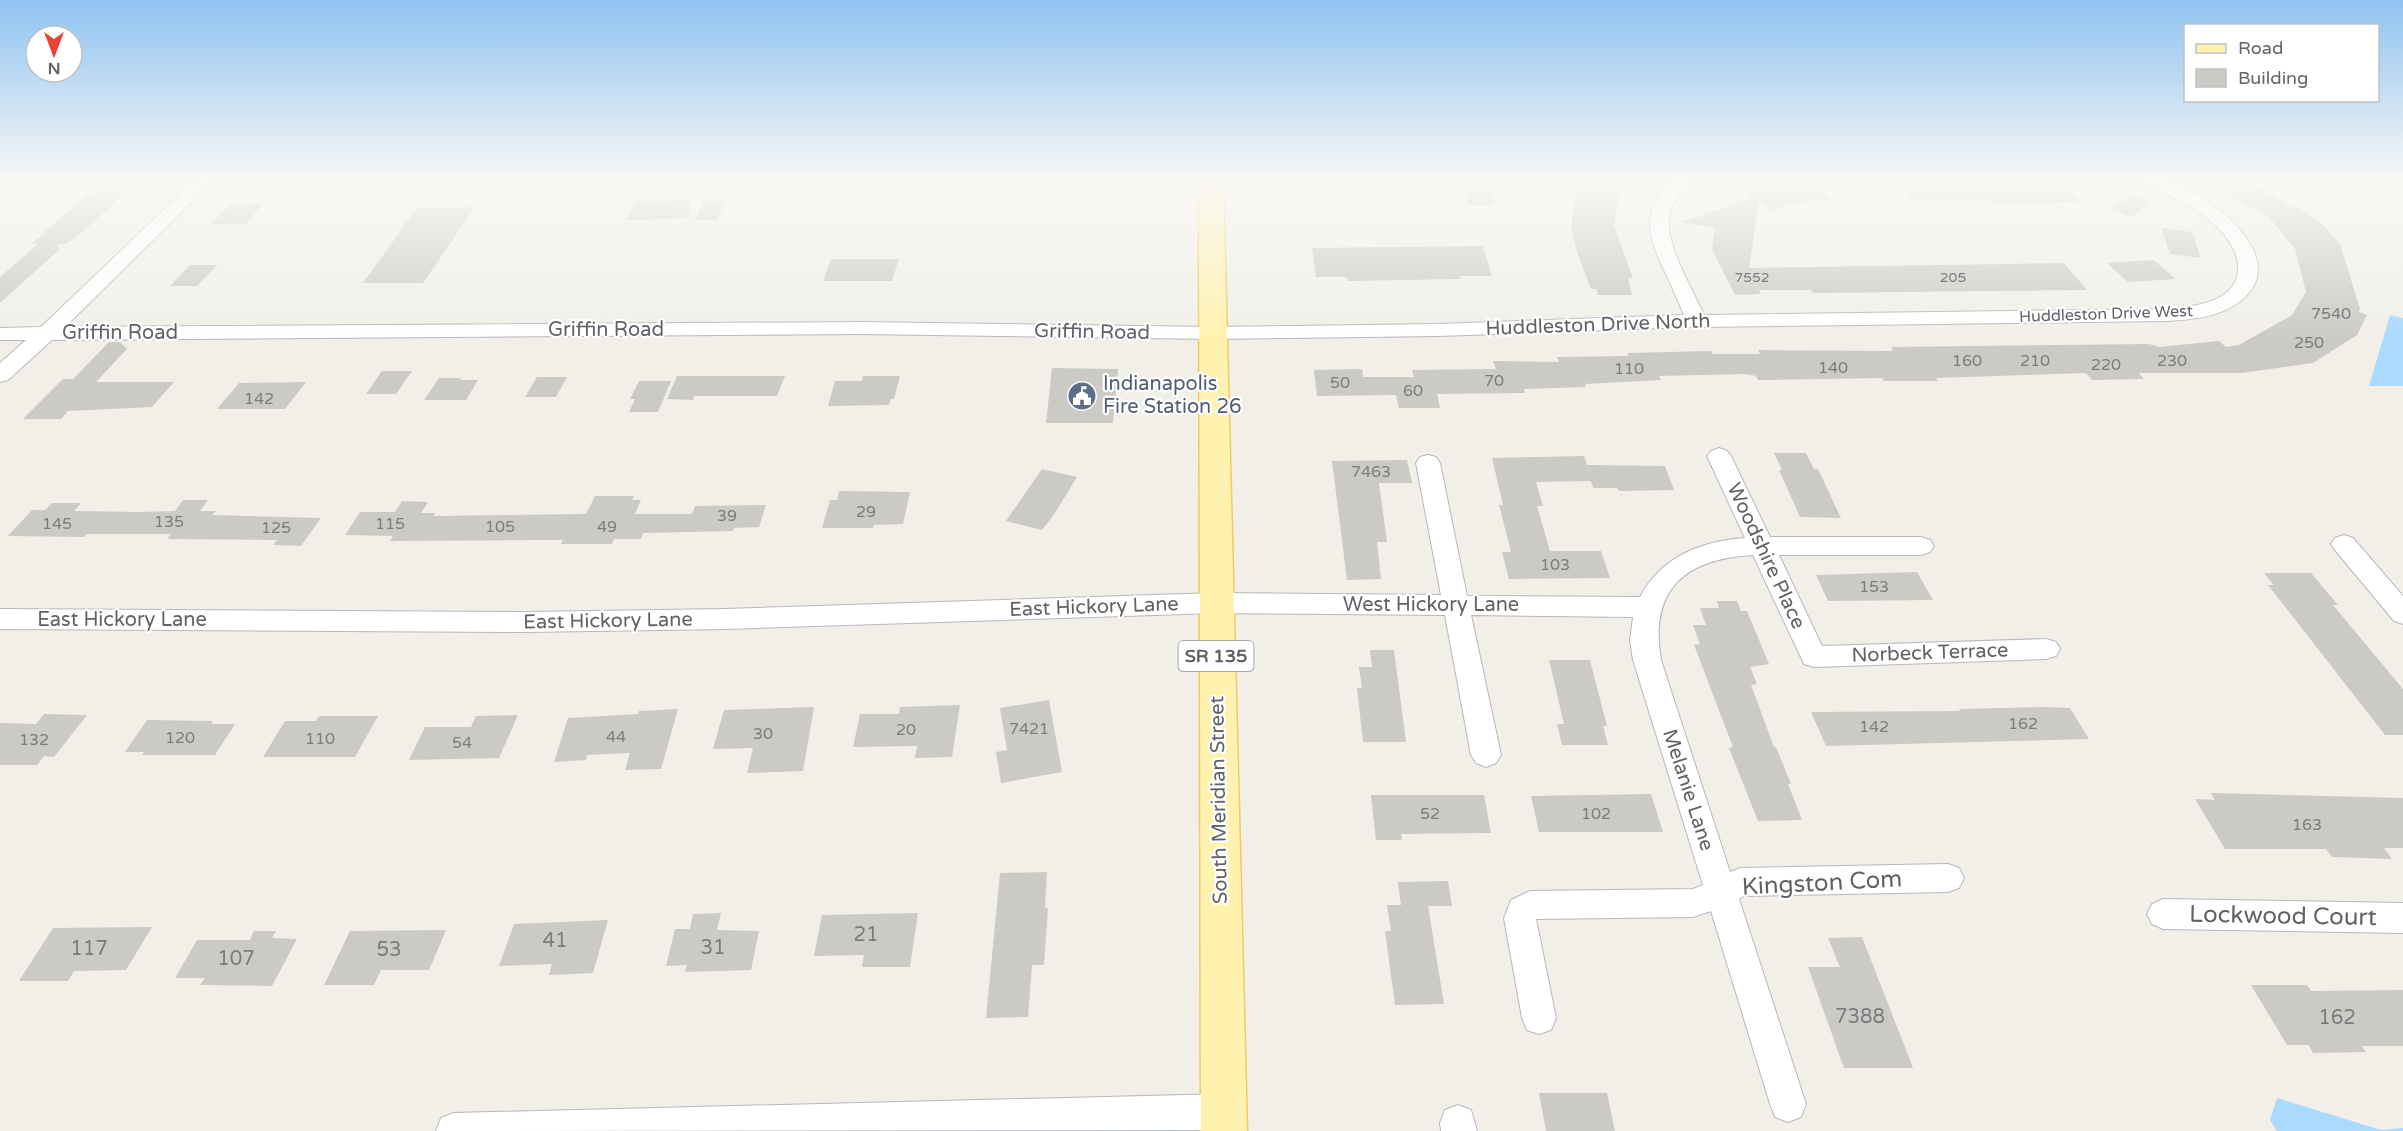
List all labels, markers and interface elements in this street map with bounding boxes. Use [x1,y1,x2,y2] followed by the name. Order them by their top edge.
[24,24,84,84] north arrow
[2184,24,2379,102] legend
[2238,37,2283,59] text: Road
[48,58,60,78] text: N
[2238,67,2308,89] text: Building
[1734,269,1770,286] house number: 7552
[1940,269,1966,286] house number: 205
[2019,301,2193,327] street label: Huddleston Drive West
[2311,304,2351,324] house number: 7540
[1485,309,1711,341] street label: Huddleston Drive North
[548,318,664,342] street label: Griffin Road
[1034,319,1150,345] street label: Griffin Road
[62,321,178,345] street label: Griffin Road
[2294,333,2324,353] house number: 250
[1952,351,1982,371] house number: 160
[2020,351,2050,371] house number: 210
[2157,351,2187,371] house number: 230
[2091,355,2121,375] house number: 220
[1818,358,1848,378] house number: 140
[1614,359,1644,379] house number: 110
[1484,371,1504,391] house number: 70
[1103,372,1242,419] place label: Indianapolis Fire Station 26
[1330,373,1350,393] house number: 50
[1066,380,1098,412] public building icon: Indianapolis Fire Station 26
[1403,381,1423,401] house number: 60
[244,389,274,409] house number: 142
[1351,462,1391,482] house number: 7463
[1722,479,1810,633] street label: Woodshire Place
[856,502,876,522] house number: 29
[717,506,737,526] house number: 39
[154,512,184,532] house number: 135
[42,514,72,534] house number: 145
[375,514,405,534] house number: 115
[485,517,515,537] house number: 105
[597,517,617,537] house number: 49
[261,518,291,538] house number: 125
[1540,555,1570,575] house number: 103
[1859,577,1889,597] house number: 153
[1009,592,1179,622] street label: East Hickory Lane
[1343,593,1519,617] street label: West Hickory Lane
[37,608,207,632] street label: East Hickory Lane
[523,608,693,634] street label: East Hickory Lane
[1851,638,2009,668] street label: Norbeck Terrace
[1178,641,1254,671] road number: SR 135
[1205,695,1233,904] street label: South Meridian Street
[2008,714,2038,734] house number: 162
[1859,717,1889,737] house number: 142
[1009,719,1049,739] house number: 7421
[896,720,916,740] house number: 20
[753,724,773,744] house number: 30
[1657,726,1719,854] street label: Melanie Lane
[606,727,626,747] house number: 44
[165,728,195,748] house number: 120
[305,729,335,749] house number: 110
[19,730,49,750] house number: 132
[452,733,472,753] house number: 54
[1420,804,1440,824] house number: 52
[1581,804,1611,824] house number: 102
[2292,815,2322,835] house number: 163
[1741,864,1903,902] street label: Kingston Com
[2189,900,2377,932] street label: Lockwood Court
[853,923,879,947] house number: 21
[542,929,568,953] house number: 41
[700,936,726,960] house number: 31
[70,937,108,961] house number: 117
[376,938,402,962] house number: 53
[217,947,255,971] house number: 107
[1835,1005,1885,1029] house number: 7388
[2318,1006,2356,1030] house number: 162

